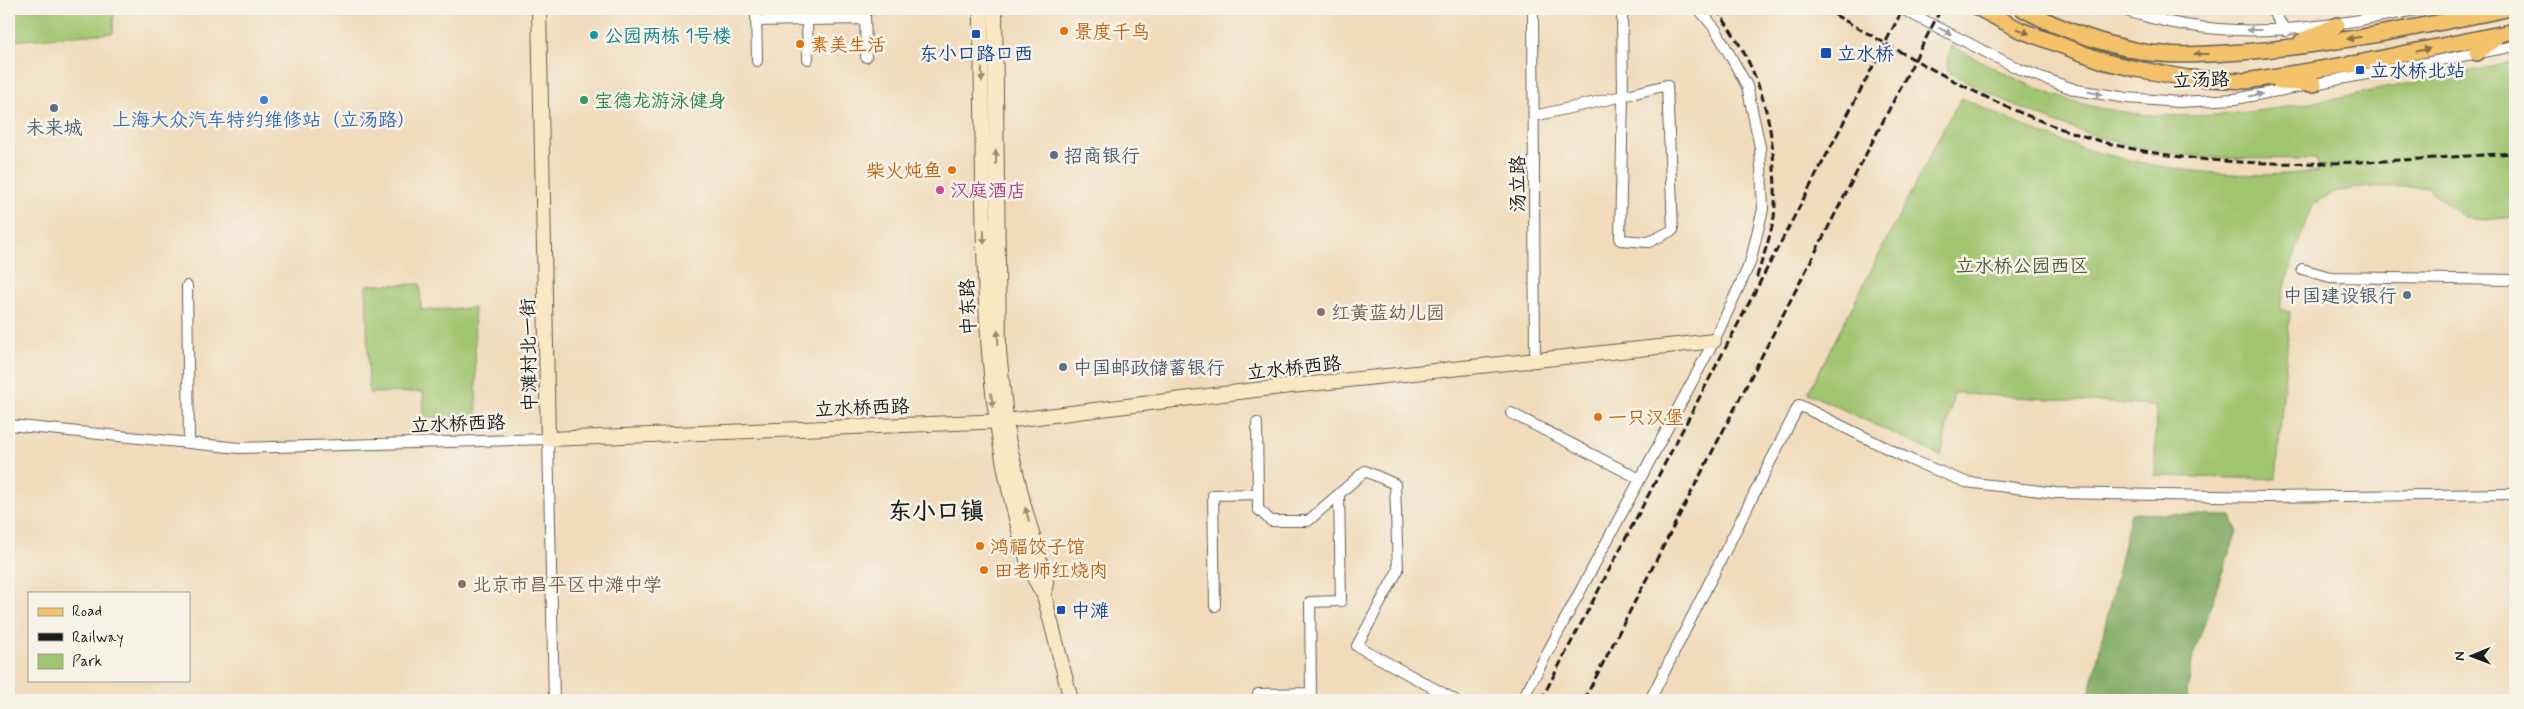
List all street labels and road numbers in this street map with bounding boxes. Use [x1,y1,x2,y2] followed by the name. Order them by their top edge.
[2172,67,2230,94] street label: 立汤路
[1506,155,1531,213] street label: 汤立路
[955,278,982,336] street label: 中东路
[516,298,543,412] street label: 中滩村北一街
[1246,351,1343,386] street label: 立水桥西路
[814,394,910,423] street label: 立水桥西路
[410,410,506,439] street label: 立水桥西路

